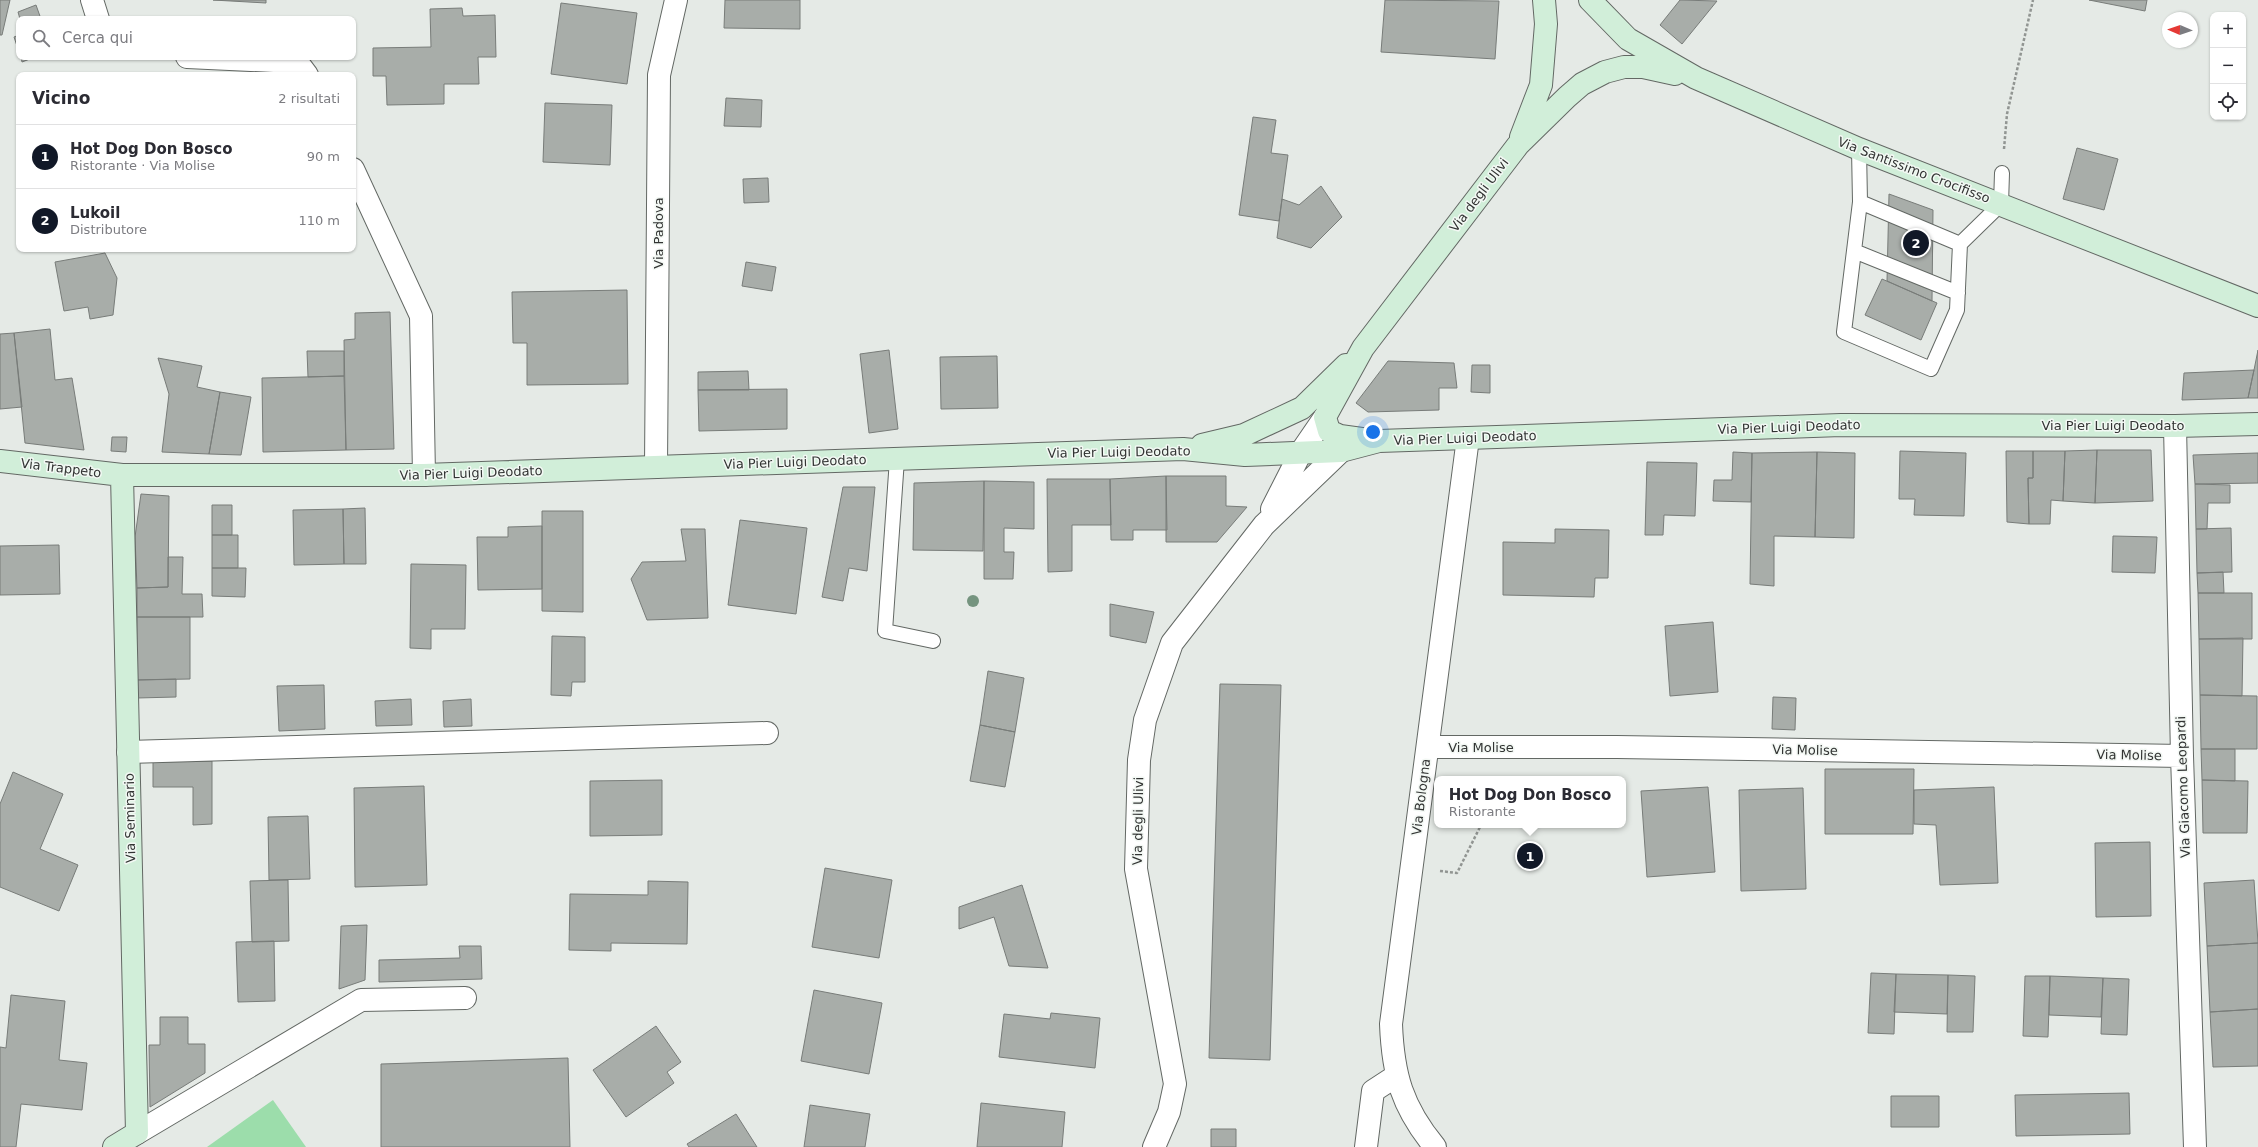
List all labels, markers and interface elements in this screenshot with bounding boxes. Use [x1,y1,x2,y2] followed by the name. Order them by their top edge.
[2162,12,2198,48] north arrow
[2210,12,2246,120] map controls
[2210,12,2246,48] button: +
[16,16,356,60] search box
[30,27,52,49] icon: search
[62,29,133,47] text: Cerca qui
[2210,48,2246,84] button: −
[2210,84,2246,120] button: locate
[32,88,90,108] text: Vicino
[278,91,340,106] text: 2 risultati
[1836,134,1992,206] street label: Via Santissimo Crocifisso
[70,140,233,158] text: Hot Dog Don Bosco
[40,149,50,164] text: 1
[307,149,340,164] text: 90 m
[1446,155,1512,235] street label: Via degli Ulivi
[70,158,215,173] text: Ristorante · Via Molise
[651,197,666,269] street label: Via Padova
[70,204,120,222] text: Lukoil
[40,213,50,228] text: 2
[298,213,340,228] text: 110 m
[70,222,147,237] text: Distributore
[1903,228,1929,258] pin: 2
[1717,417,1861,437] street label: Via Pier Luigi Deodato
[2041,418,2185,433] street label: Via Pier Luigi Deodato
[1363,422,1383,442] your location
[1393,428,1537,448] street label: Via Pier Luigi Deodato
[1047,443,1191,461] street label: Via Pier Luigi Deodato
[723,452,867,472] street label: Via Pier Luigi Deodato
[20,456,102,480] street label: Via Trappeto
[399,463,543,483] street label: Via Pier Luigi Deodato
[2173,716,2193,858] street label: Via Giacomo Leopardi
[1448,740,1514,755] street label: Via Molise
[1772,742,1838,758] street label: Via Molise
[2096,747,2162,763] street label: Via Molise
[1409,758,1433,836] street label: Via Bologna
[122,773,138,863] street label: Via Seminario
[1434,776,1626,828] popup
[1130,777,1146,865] street label: Via degli Ulivi
[1449,786,1611,804] text: Hot Dog Don Bosco
[1449,804,1516,819] text: Ristorante
[1517,841,1543,871] pin: 1

